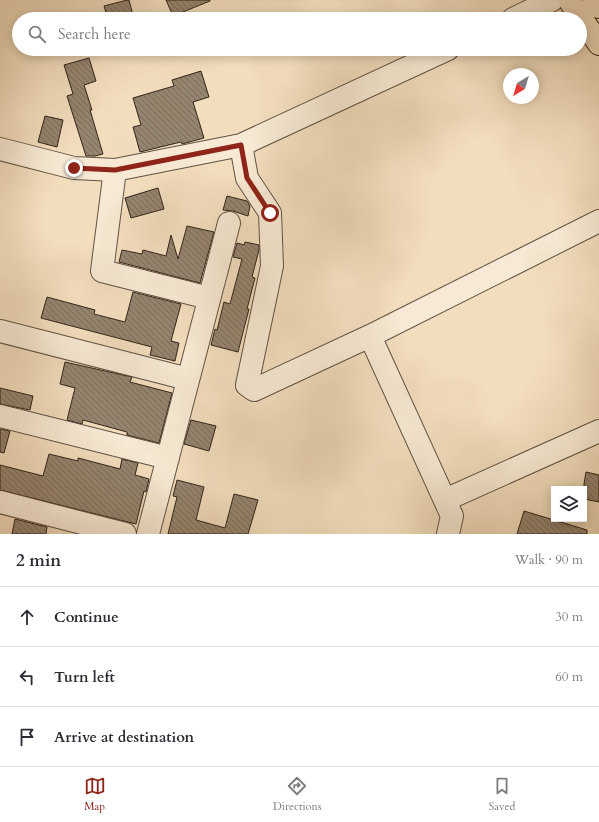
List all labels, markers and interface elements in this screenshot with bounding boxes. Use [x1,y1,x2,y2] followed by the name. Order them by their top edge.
[12,12,587,56] search box
[26,23,48,45] icon: search
[58,24,131,44] text: Search here
[503,68,539,104] north arrow
[65,159,83,177] route end
[261,204,279,222] route start
[551,486,587,522] map controls
[551,486,587,522] button: layers
[16,549,61,572] text: 2 min
[515,551,583,569] text: Walk · 90 m
[16,606,38,628] icon: ahead
[54,607,119,627] text: Continue
[555,608,583,626] text: 30 m
[16,666,38,688] icon: left
[54,667,115,687] text: Turn left
[555,668,583,686] text: 60 m
[16,726,38,748] icon: arrive
[54,727,194,747] text: Arrive at destination
[84,775,106,814] tab: Map
[273,775,321,814] tab: Directions
[489,775,515,814] tab: Saved

